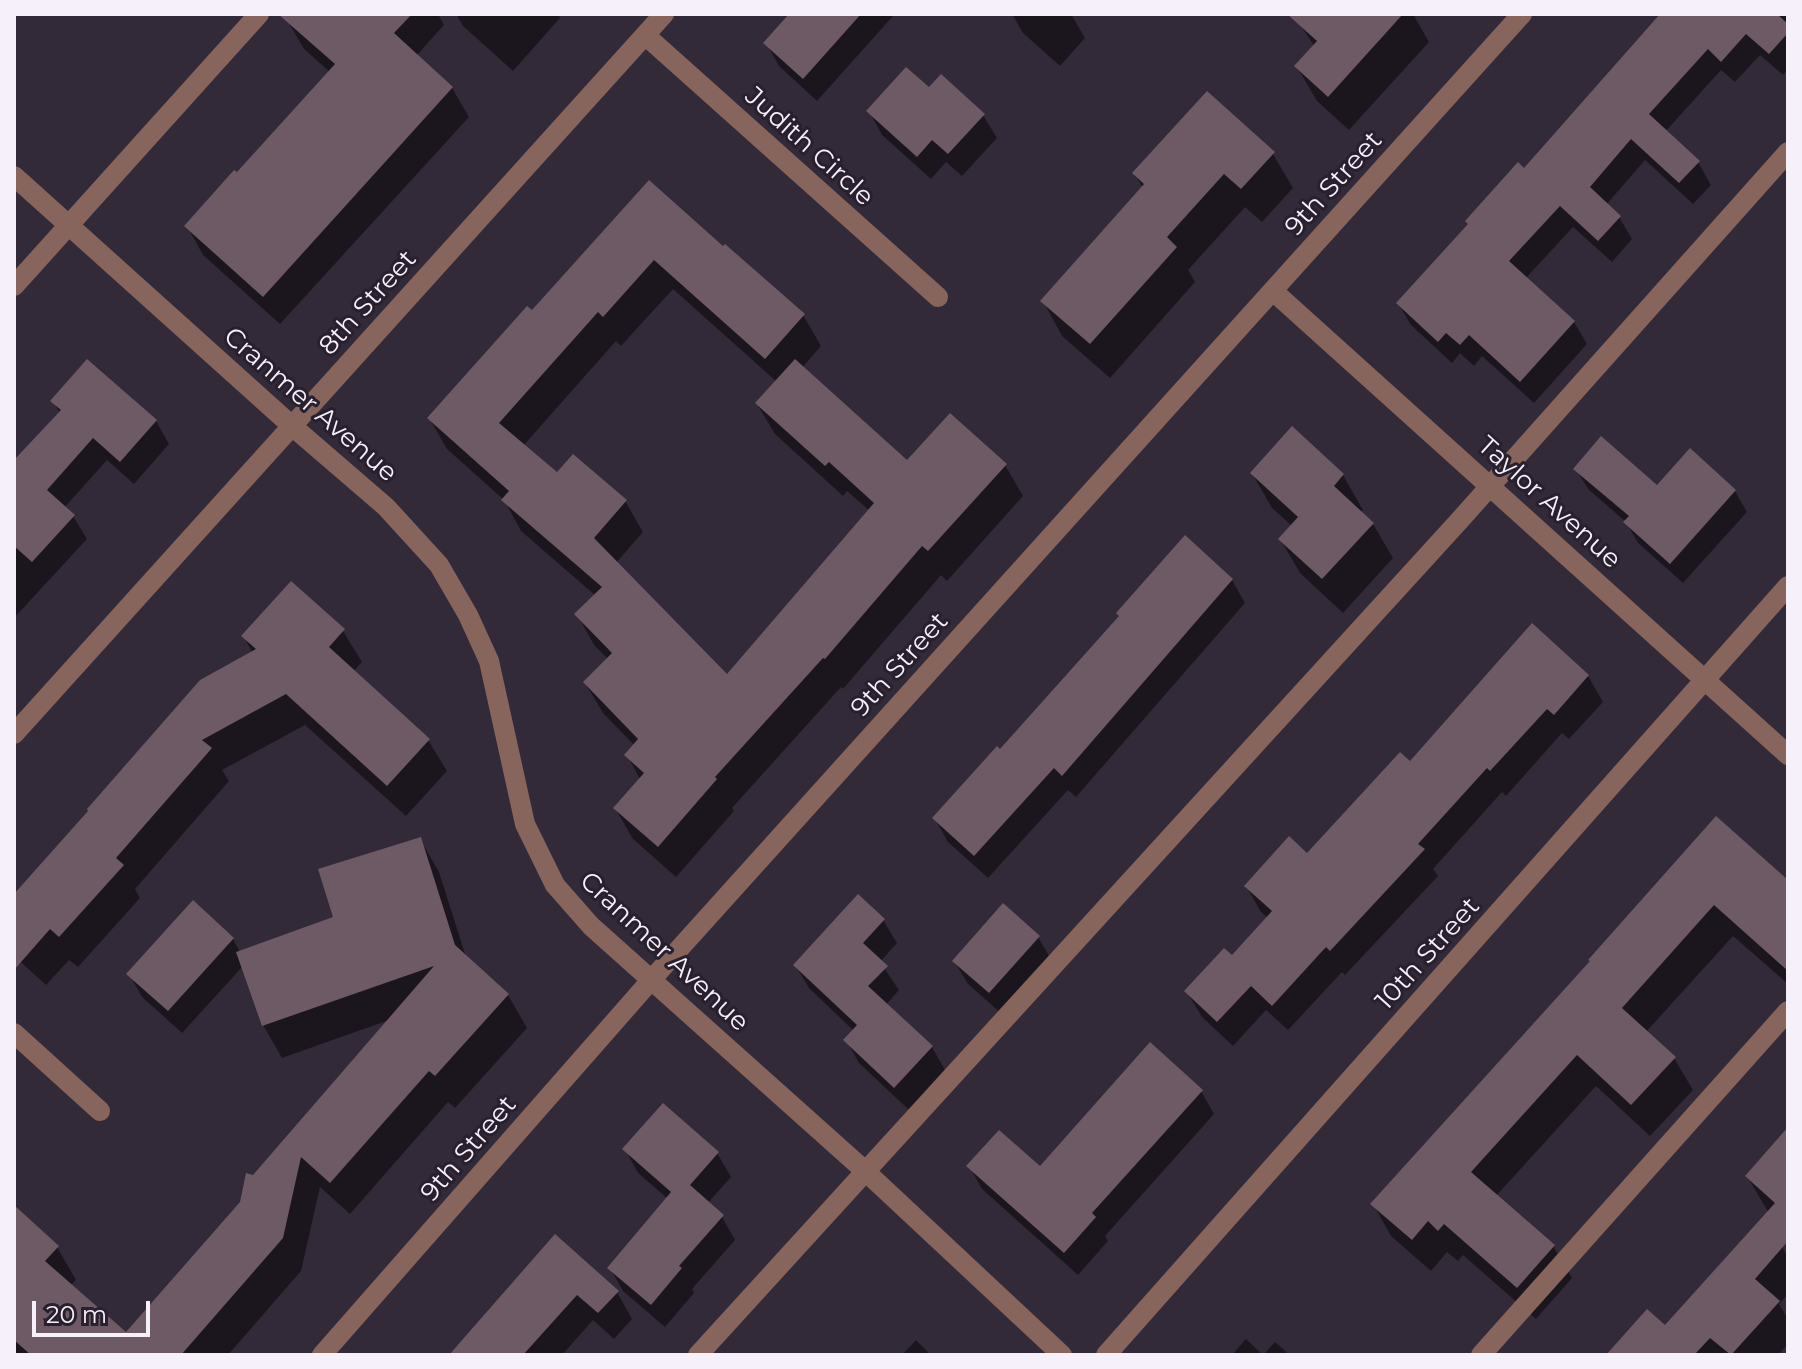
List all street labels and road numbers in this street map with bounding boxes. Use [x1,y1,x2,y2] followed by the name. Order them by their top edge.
[738,81,880,213] street label: Judith Circle
[1279,125,1389,243] street label: 9th Street
[313,244,423,362] street label: 8th Street
[217,321,403,489] street label: Cranmer Avenue
[1471,431,1627,575] street label: Taylor Avenue
[845,606,955,724] street label: 9th Street
[573,866,755,1038] street label: Cranmer Avenue
[1369,891,1487,1017] street label: 10th Street
[415,1090,523,1208] street label: 9th Street

